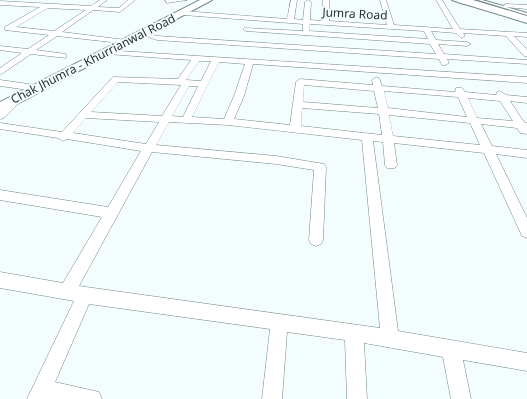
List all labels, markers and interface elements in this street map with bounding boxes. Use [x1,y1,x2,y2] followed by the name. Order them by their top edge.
[321,3,388,24] street label: Jumra Road
[7,9,178,108] street label: Chak Jhumra - Khurrianwal Road

